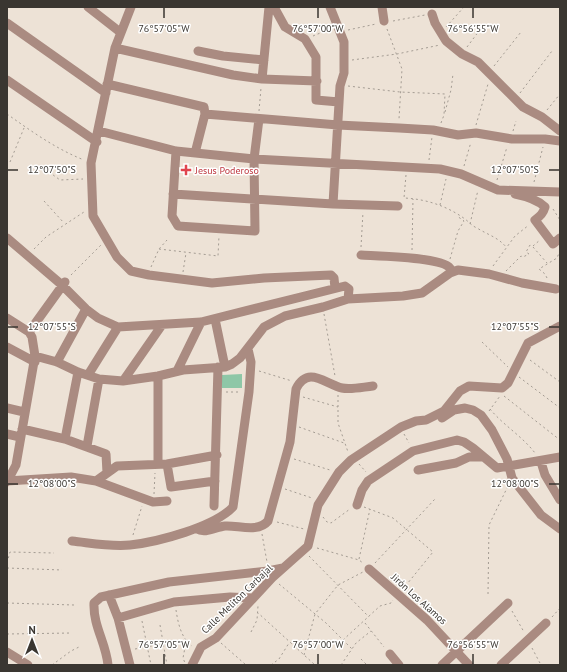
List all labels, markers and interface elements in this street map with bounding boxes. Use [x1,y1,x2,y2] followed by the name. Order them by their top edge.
[138,22,190,35] text: 76°57'05"W
[292,22,344,35] text: 76°57'00"W
[447,22,499,35] text: 76°56'55"W
[28,163,76,176] text: 12°07'50"S
[491,163,539,176] text: 12°07'50"S
[180,164,192,176] marker: Jesus Poderoso
[194,164,259,177] place label: Jesus Poderoso
[28,320,76,333] text: 12°07'55"S
[491,320,539,333] text: 12°07'55"S
[28,477,76,490] text: 12°08'00"S
[491,477,539,490] text: 12°08'00"S
[199,562,275,636] street label: Calle Meliton Carbajal
[388,570,450,627] street label: Jirón Los Alamos
[12,620,52,660] north arrow
[28,623,36,637] text: N
[138,638,190,651] text: 76°57'05"W
[292,638,344,651] text: 76°57'00"W
[447,638,499,651] text: 76°56'55"W

